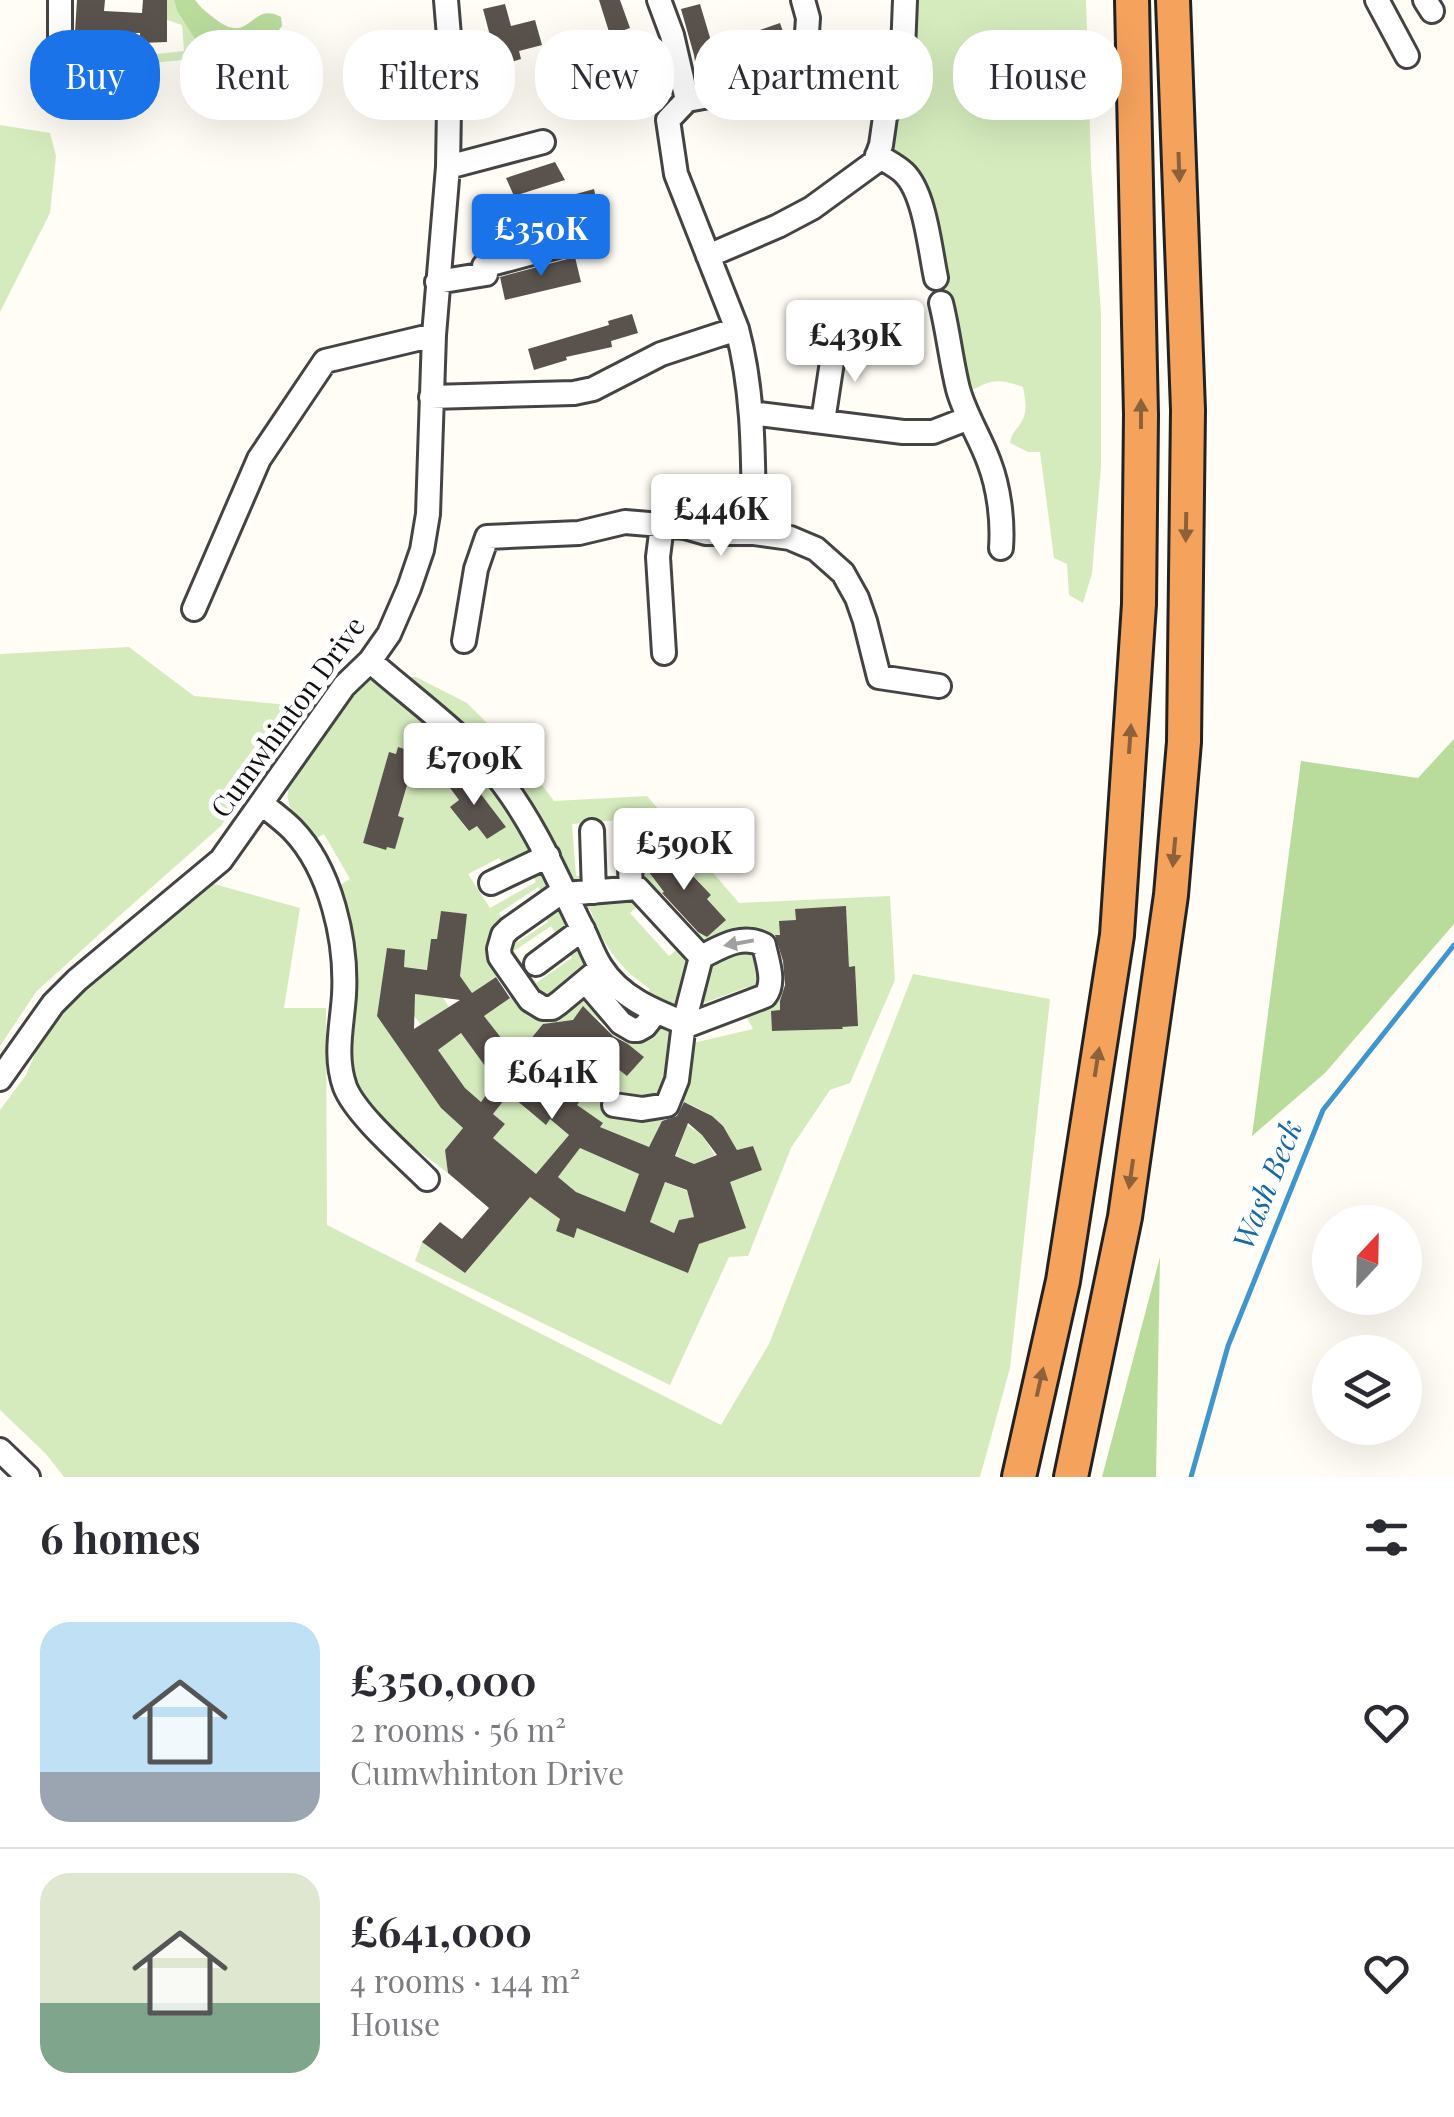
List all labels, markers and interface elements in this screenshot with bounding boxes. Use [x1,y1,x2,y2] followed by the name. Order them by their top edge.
[30,30,160,120] chip: Buy
[180,30,323,120] chip: Rent
[343,30,515,120] chip: Filters
[535,30,674,120] chip: New
[694,30,933,120] chip: Apartment
[953,30,1122,120] chip: House
[1171,152,1187,184] one-way arrow
[471,194,611,279] pin: £350K
[494,205,588,248] text: £350K
[785,300,925,385] pin: £439K
[808,311,902,354] text: £439K
[1133,398,1149,430] one-way arrow
[651,474,791,559] pin: £446K
[673,485,769,528] text: £446K
[1178,512,1194,544] one-way arrow
[201,608,372,824] street label: Cumwhinton Drive
[404,723,544,808] pin: £709K
[1122,723,1138,754] one-way arrow
[426,734,522,777] text: £709K
[614,808,754,893] pin: £590K
[636,819,733,862] text: £590K
[1166,836,1182,868] one-way arrow
[723,936,754,951] one-way arrow
[482,1037,622,1122] pin: £641K
[1090,1046,1105,1077] one-way arrow
[506,1048,598,1091] text: £641K
[1222,1113,1310,1255] water label: Wash Beck
[1123,1159,1139,1190] one-way arrow
[1312,1205,1422,1315] north arrow
[1312,1205,1422,1445] map controls
[1312,1335,1422,1445] button: layers
[1033,1366,1048,1397] one-way arrow
[40,1509,201,1565] text: 6 homes
[1359,1510,1414,1565] icon: filters
[350,1651,537,1707] text: £350,000
[120,1662,240,1782] icon: home
[1359,1695,1414,1750] icon: heart
[350,1707,566,1750] text: 2 rooms · 56 m²
[350,1750,624,1793] text: Cumwhinton Drive
[350,1902,532,1958] text: £641,000
[120,1913,240,2033] icon: home
[1359,1946,1414,2001] icon: heart
[350,1958,580,2001] text: 4 rooms · 144 m²
[350,2001,440,2044] text: House

